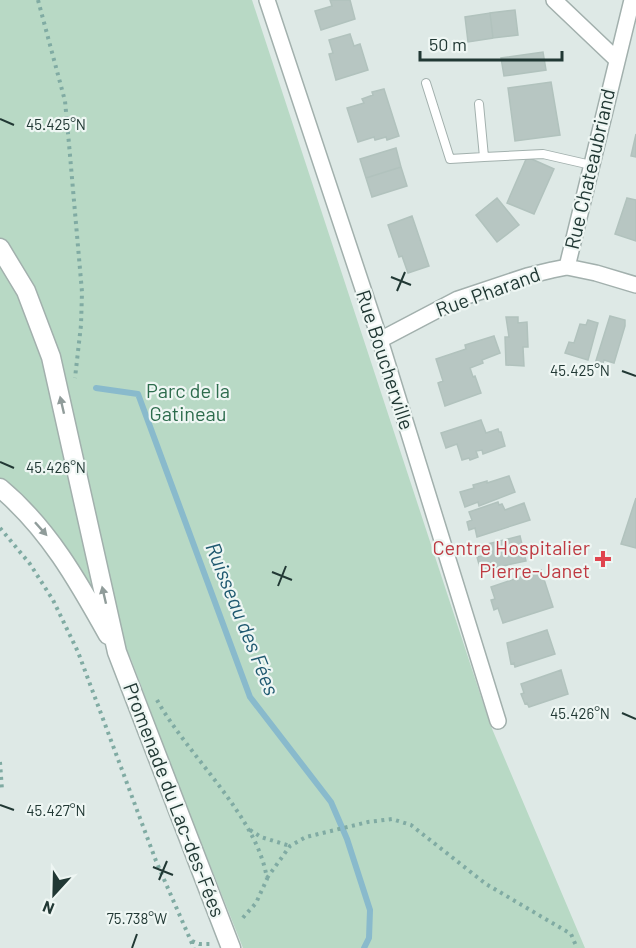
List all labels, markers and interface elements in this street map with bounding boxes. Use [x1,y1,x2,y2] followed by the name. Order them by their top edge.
[420,24,562,62] scale bar
[429,33,467,55] text: 50 m
[559,86,619,251] street label: Rue Chateaubriand
[26,115,86,133] text: 45.425°N
[432,261,543,321] street label: Rue Pharand
[352,287,420,433] street label: Rue Boucherville
[550,361,610,379] text: 45.425°N
[146,378,230,425] park label: Parc de la Gatineau
[57,395,66,414] one-way arrow
[26,458,86,476] text: 45.426°N
[34,521,47,536] one-way arrow
[432,535,590,582] place label: Centre Hospitalier Pierre-Janet
[201,538,286,699] water label: Ruisseau des Fées
[594,550,612,568] marker: Centre Hospitalier Pierre-Janet
[99,586,109,604] one-way arrow
[119,679,231,920] street label: Promenade du Lac-des-Fées
[550,704,610,722] text: 45.426°N
[26,801,86,819] text: 45.427°N
[24,864,84,924] north arrow
[40,898,57,919] text: N
[107,909,167,927] text: 75.738°W

